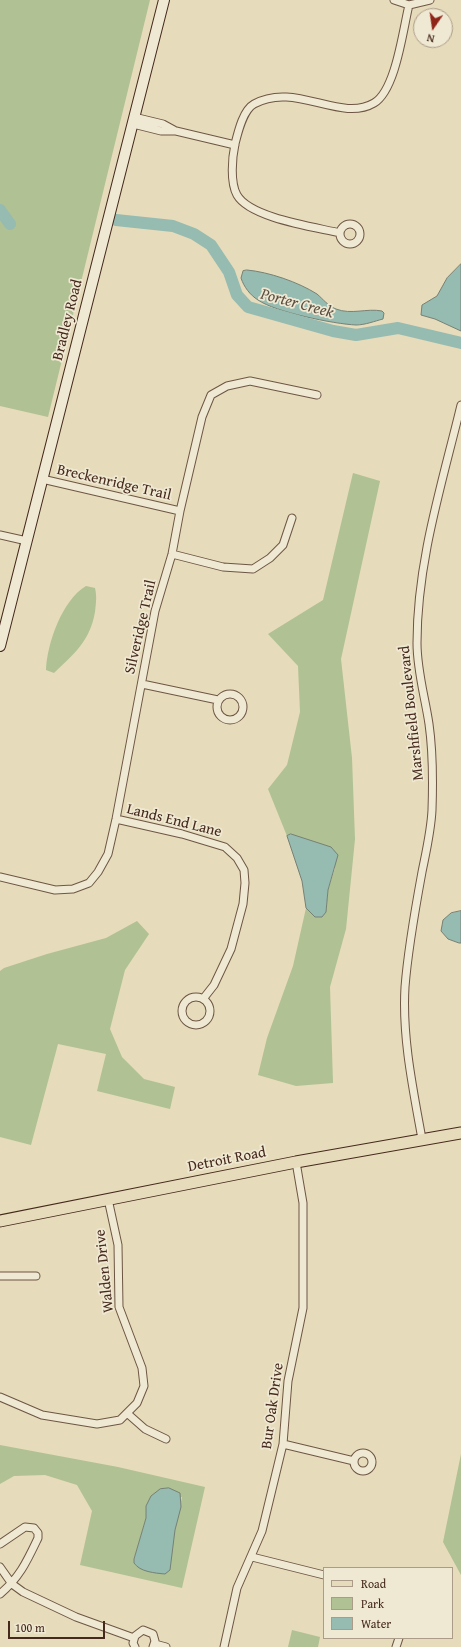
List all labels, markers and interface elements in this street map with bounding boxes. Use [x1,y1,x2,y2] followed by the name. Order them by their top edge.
[413,8,453,48] north arrow
[425,30,436,47] text: N
[49,278,87,362] street label: Bradley Road
[258,285,336,323] water label: Porter Creek
[55,461,173,505] street label: Breckenridge Trail
[121,578,161,676] street label: Silveridge Trail
[396,645,428,781] street label: Marshfield Boulevard
[125,801,223,841] street label: Lands End Lane
[186,1144,268,1176] street label: Detroit Road
[92,1228,118,1314] street label: Walden Drive
[258,1362,288,1450] street label: Bur Oak Drive
[323,1567,453,1639] legend
[361,1575,386,1592] text: Road
[361,1595,384,1612] text: Park
[10,1613,107,1639] scale bar
[361,1615,391,1632] text: Water
[15,1619,45,1636] text: 100 m

